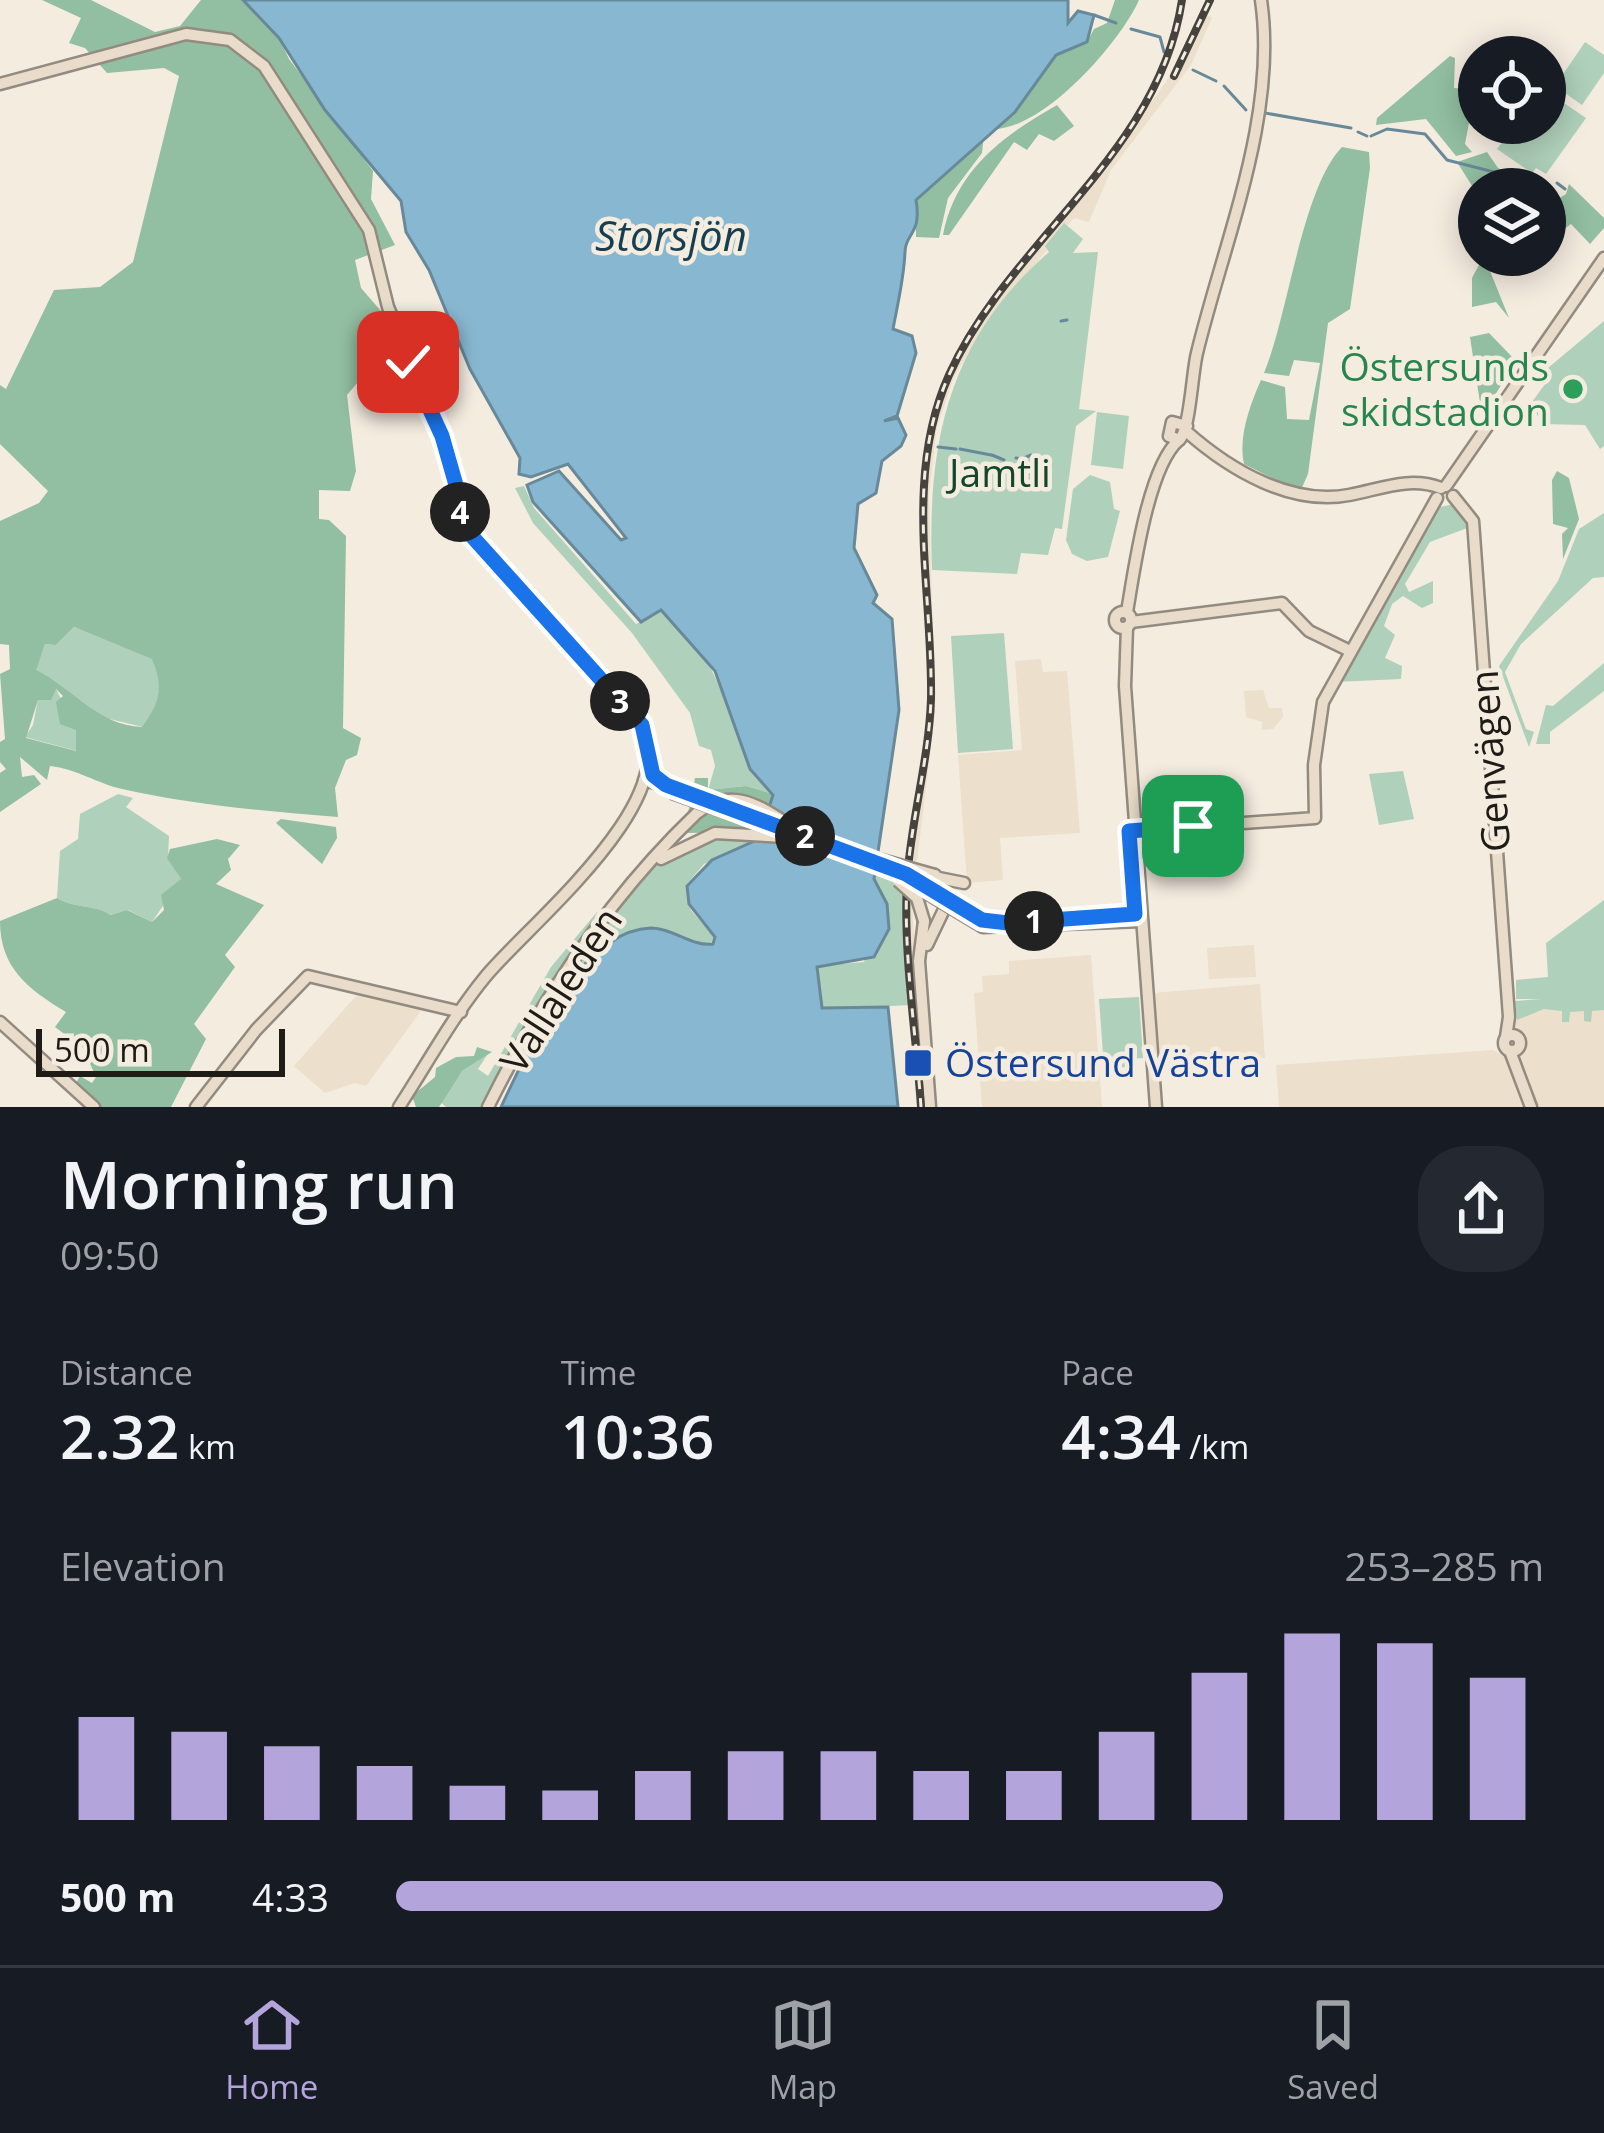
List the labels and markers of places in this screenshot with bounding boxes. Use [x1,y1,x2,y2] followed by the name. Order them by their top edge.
[357,311,459,413] pin
[1339,339,1549,437] place label: Östersunds skidstadion
[1560,376,1586,402] marker: Östersunds skidstadion
[430,482,490,542] pin: 4
[590,671,650,731] pin: 3
[1142,775,1244,877] pin
[775,806,835,866] pin: 2
[1004,891,1064,951] pin: 1
[945,1035,1261,1088] place label: Östersund Västra
[902,1047,934,1079] marker: Östersund Västra

